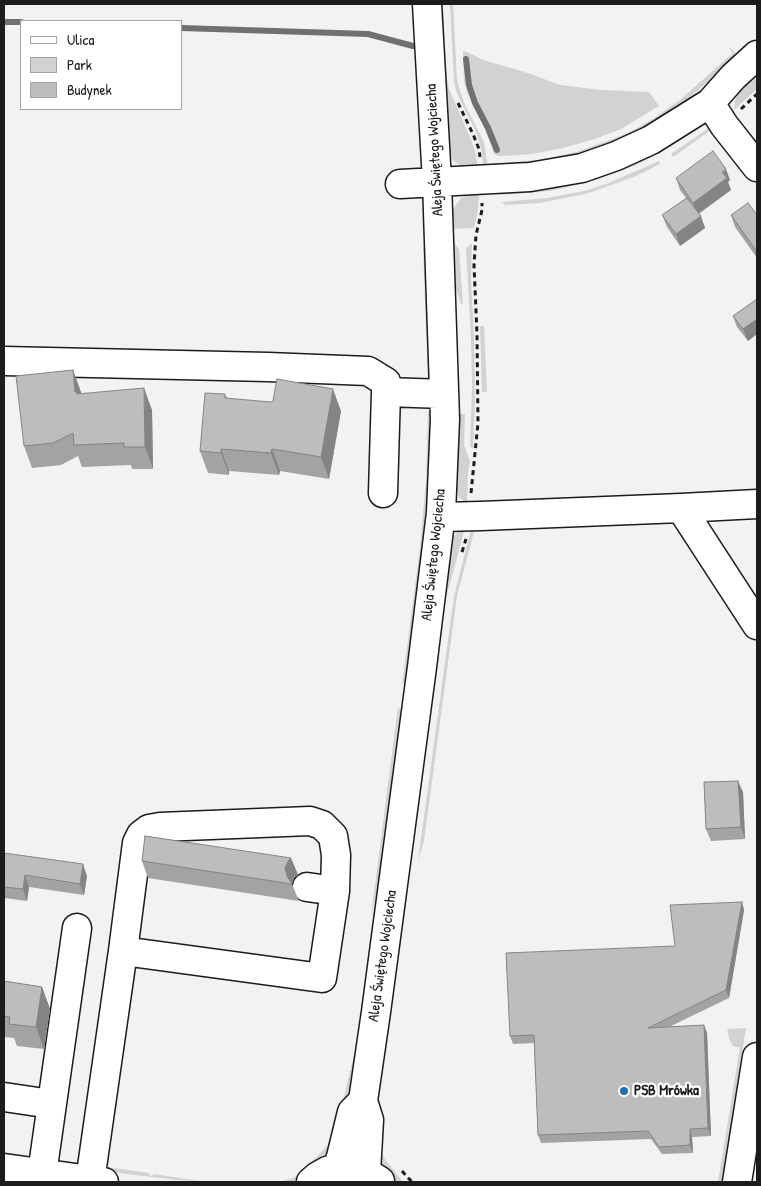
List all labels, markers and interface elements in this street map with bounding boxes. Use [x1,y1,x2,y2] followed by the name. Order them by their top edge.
[20,20,182,110] legend
[67,29,94,50] text: Ulica
[67,54,92,75] text: Park
[67,79,112,100] text: Budynek
[423,83,447,217] street label: Aleja Świętego Wojciecha
[418,488,450,622] street label: Aleja Świętego Wojciecha
[365,889,401,1023] street label: Aleja Świętego Wojciecha
[634,1082,699,1100] place label: PSB Mrówka
[618,1085,630,1097] marker: PSB Mrówka

